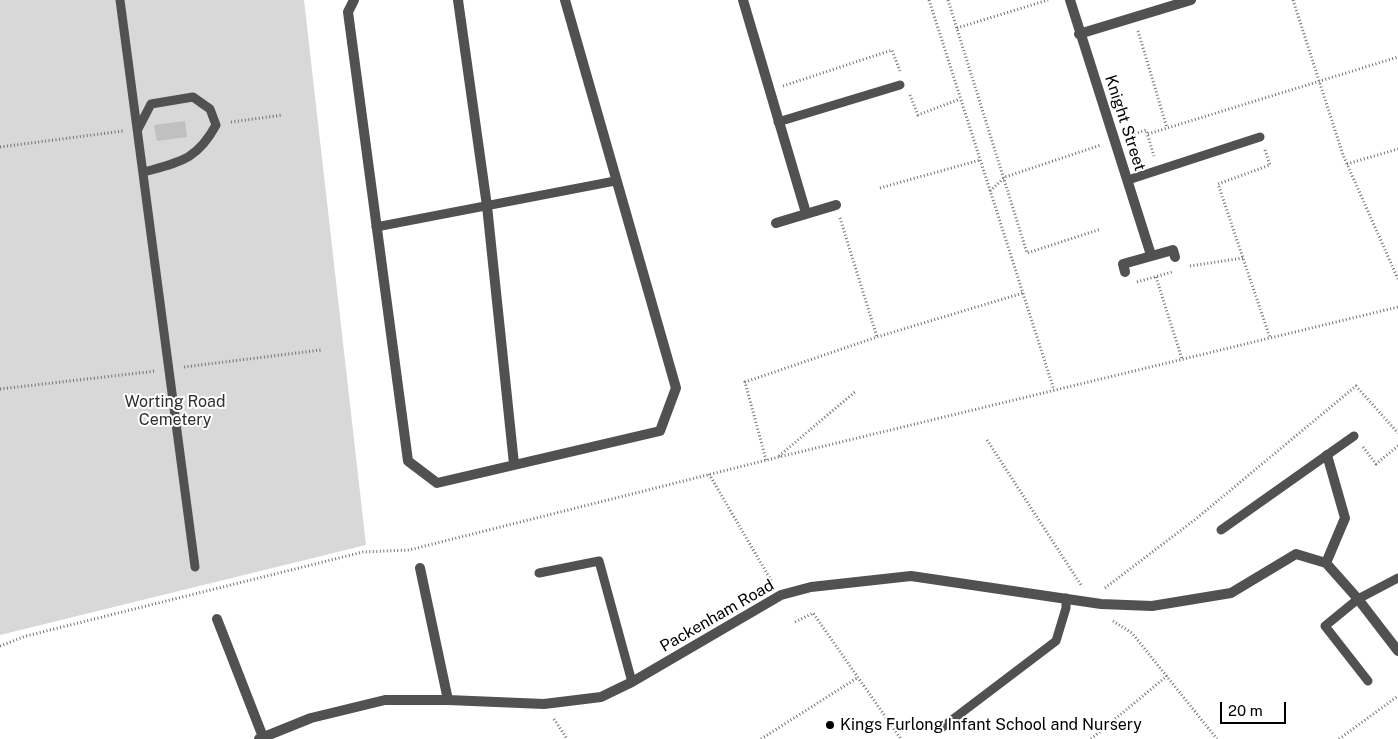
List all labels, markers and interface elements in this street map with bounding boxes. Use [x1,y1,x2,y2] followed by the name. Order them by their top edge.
[1100,73,1150,173] street label: Knight Street
[125,392,225,430] park label: Worting Road Cemetery
[657,576,777,656] street label: Packenham Road
[1223,692,1289,724] scale bar
[1228,702,1263,719] text: 20 m
[840,715,1142,735] place label: Kings Furlong Infant School and Nursery
[824,719,836,731] marker: Kings Furlong Infant School and Nursery

